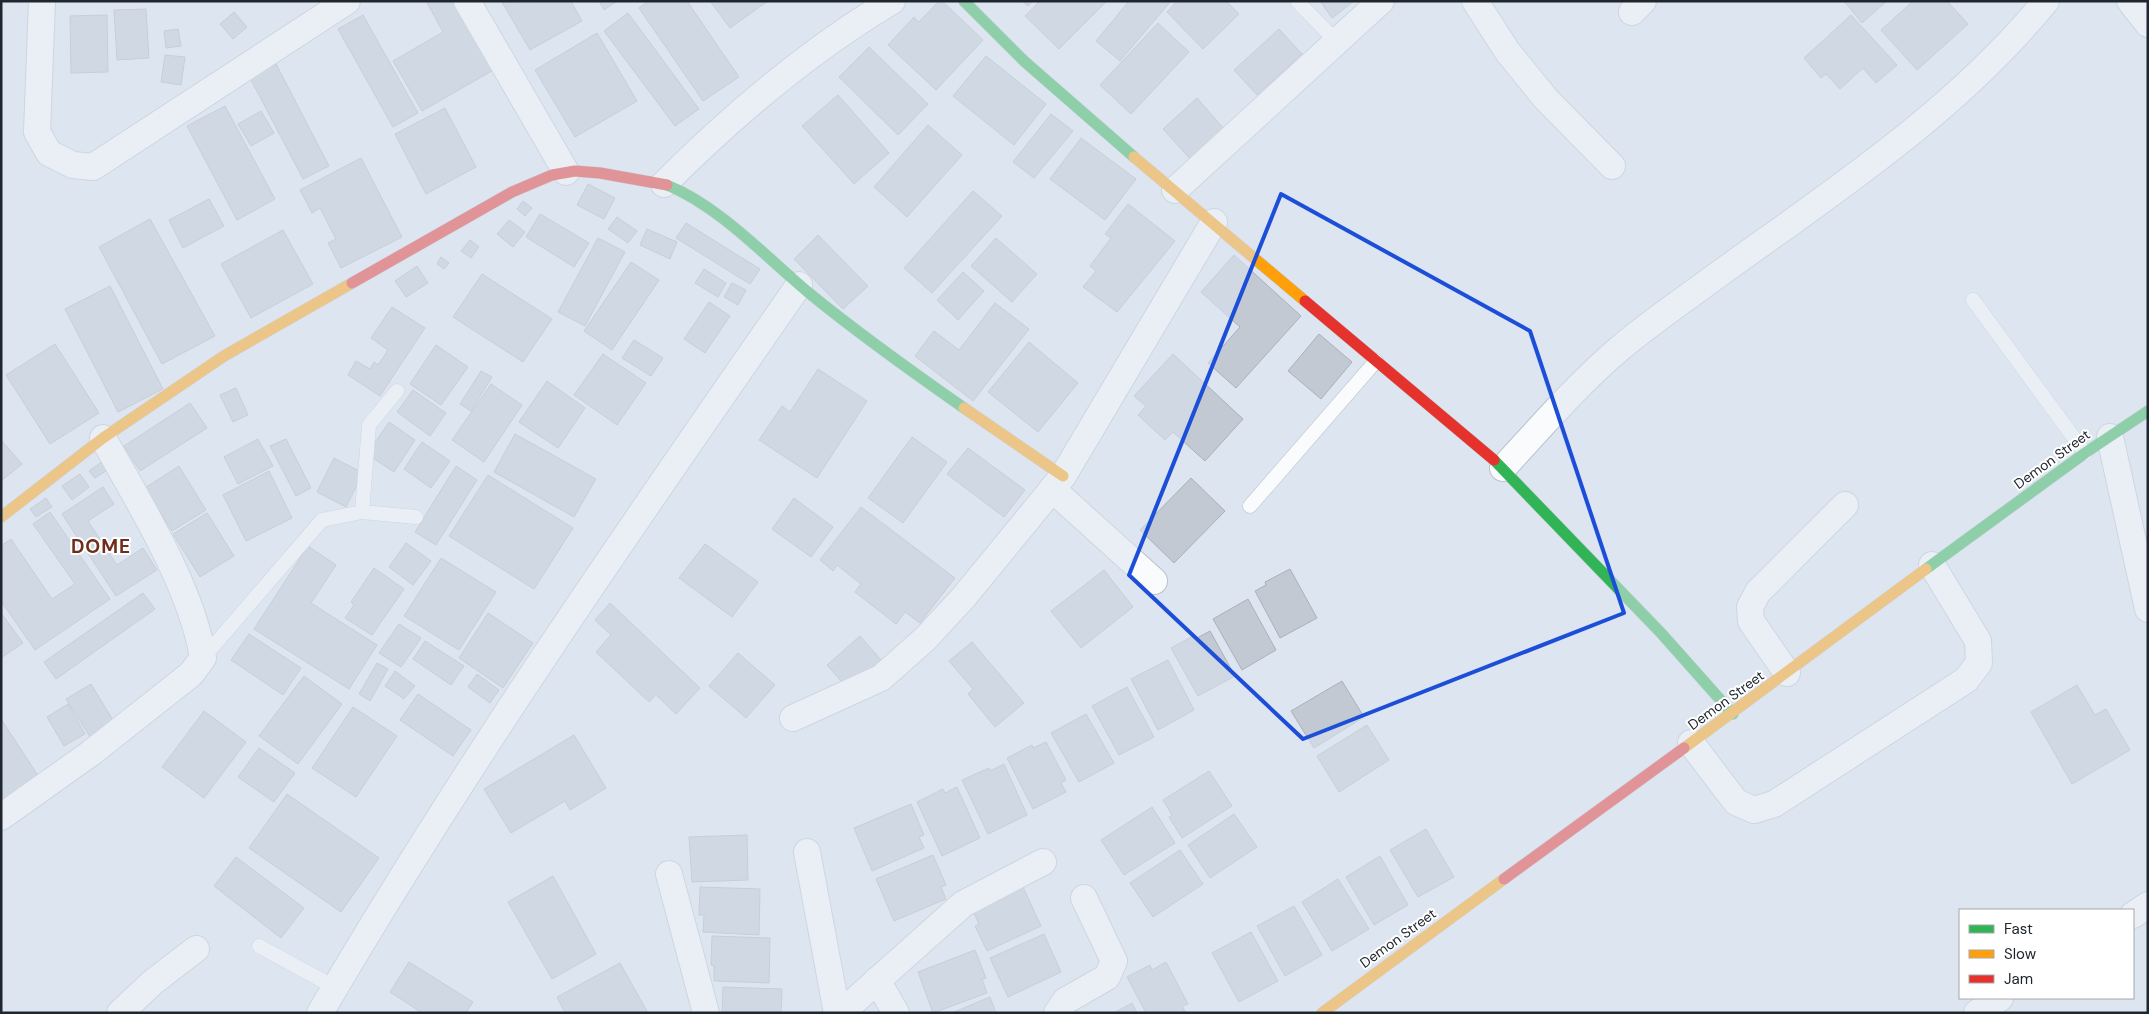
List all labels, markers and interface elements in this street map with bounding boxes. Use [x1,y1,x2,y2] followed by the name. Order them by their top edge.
[2010,425,2094,493] street label: Demon Street
[71,534,131,559] district label: DOME
[1684,666,1768,734] street label: Demon Street
[1356,904,1440,972] street label: Demon Street
[1959,909,2134,999] legend
[2004,919,2033,939] text: Fast
[2004,944,2037,964] text: Slow
[2004,969,2033,989] text: Jam

